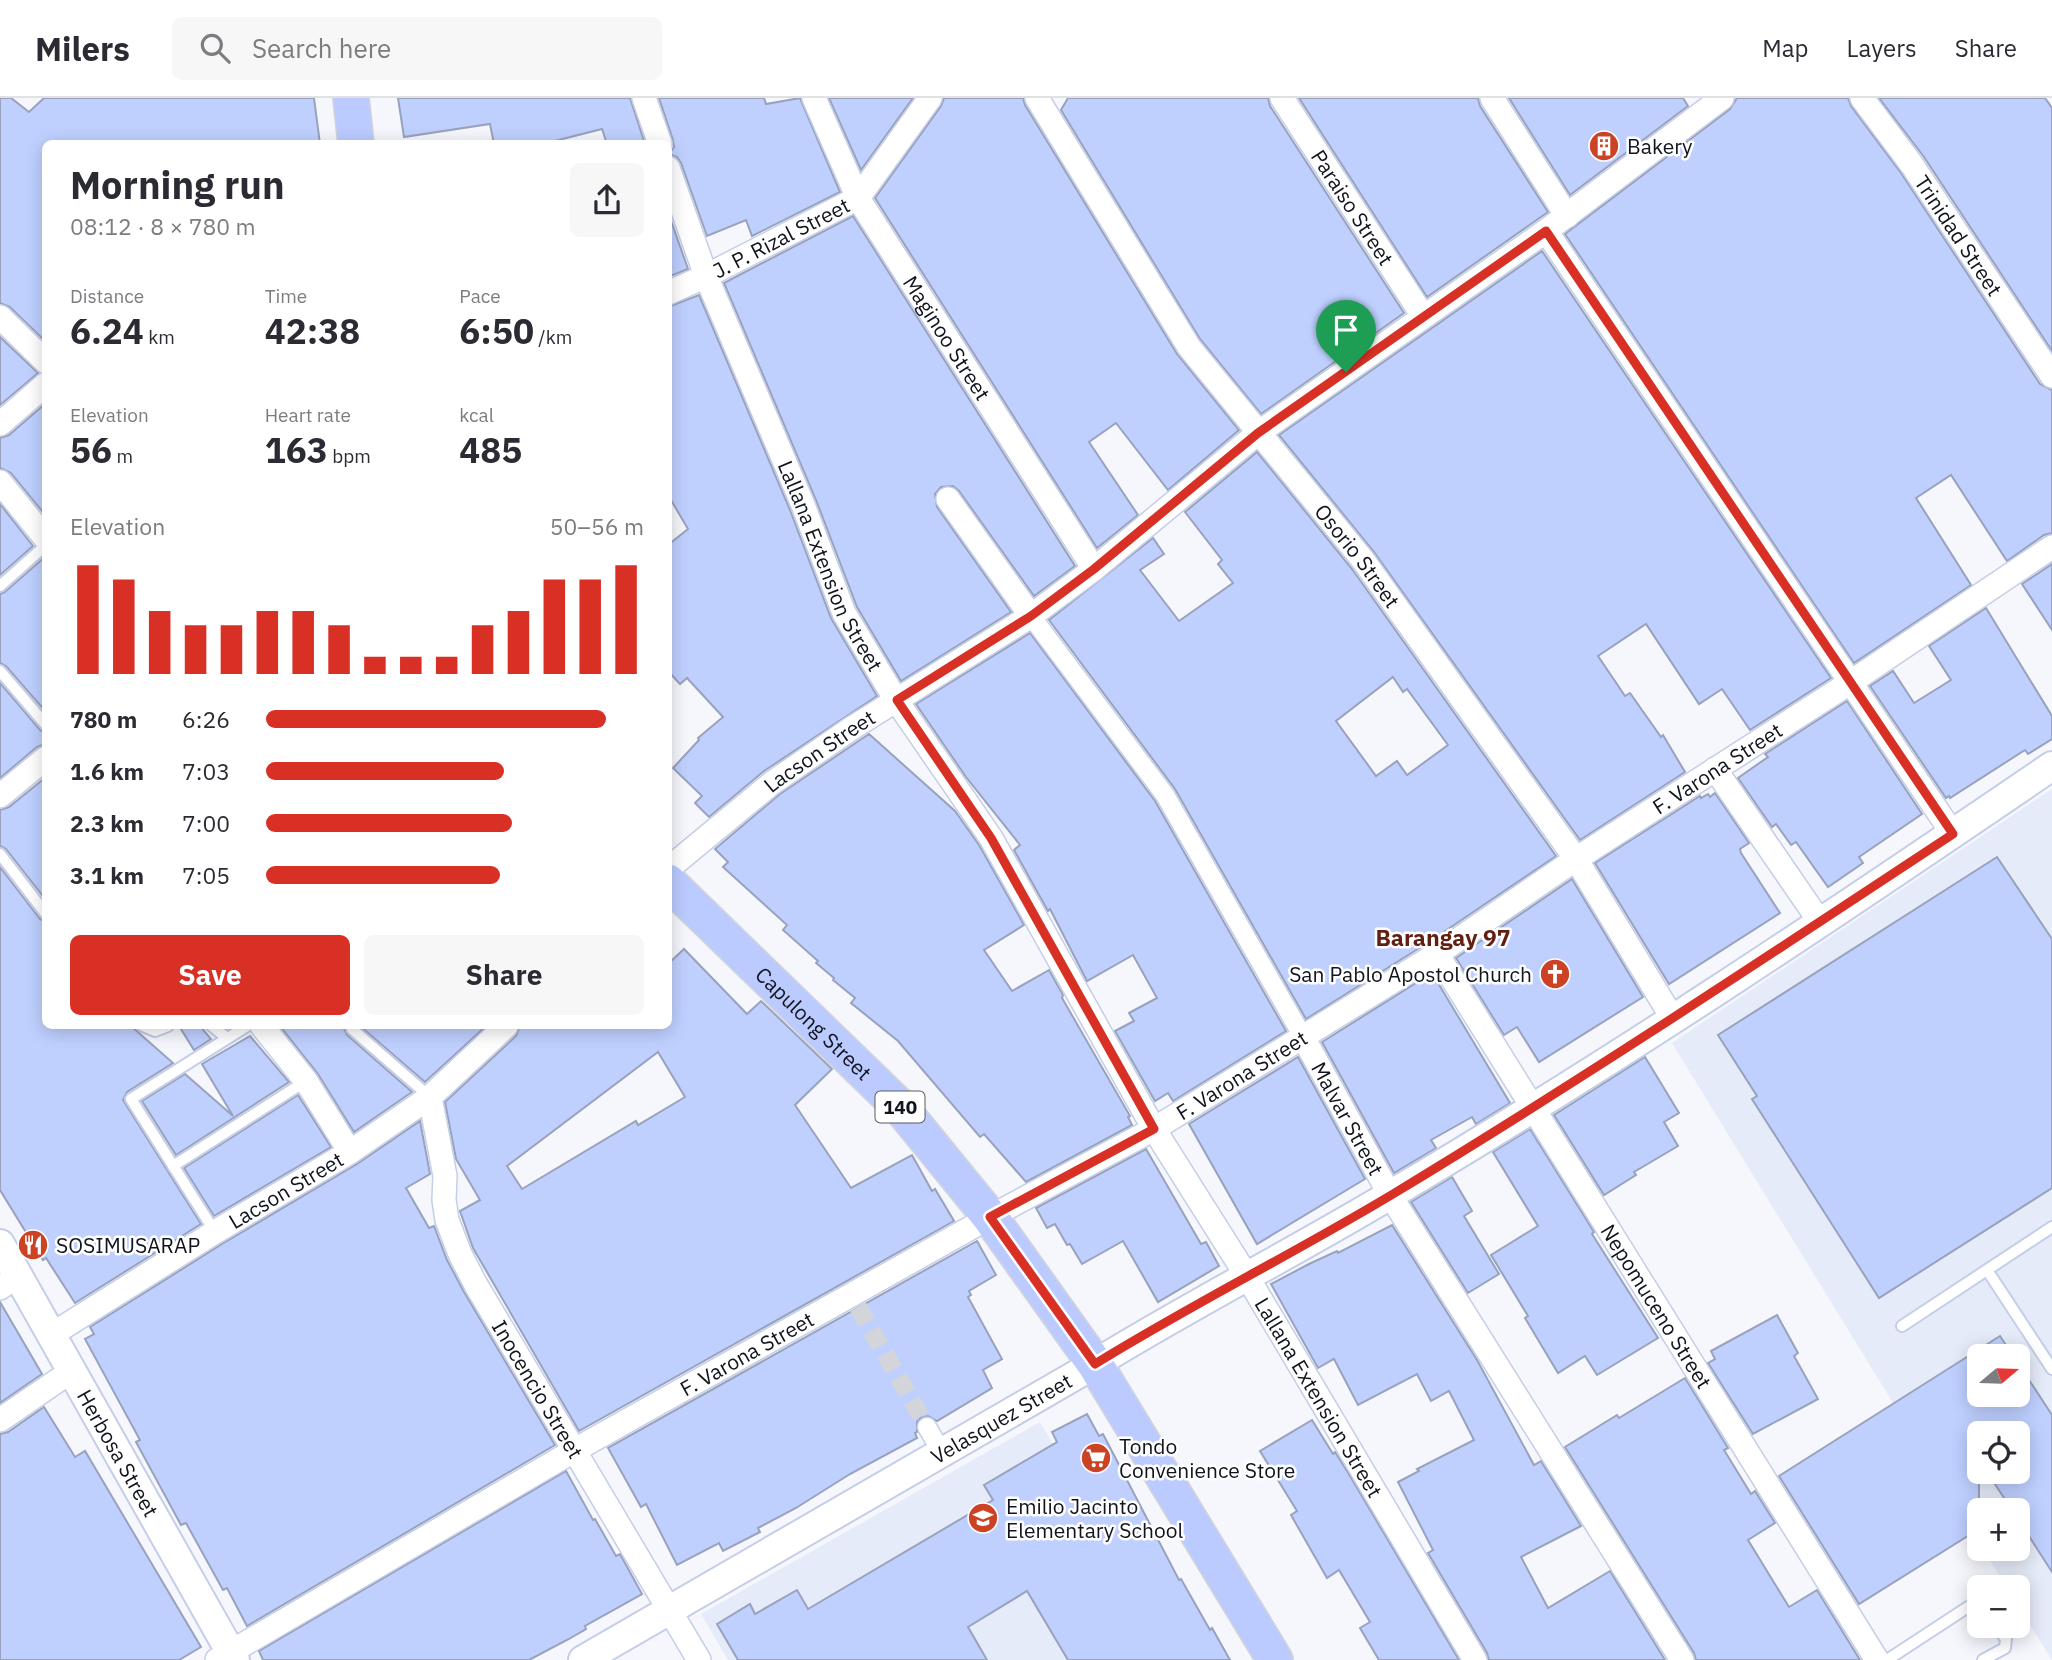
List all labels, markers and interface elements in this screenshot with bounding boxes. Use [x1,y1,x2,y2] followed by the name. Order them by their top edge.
[172,17,662,80] search box
[35,27,130,70] text: Milers
[196,29,234,67] icon: search
[252,31,391,65] text: Search here
[1762,32,1809,64] text: Map
[1847,32,1917,64] text: Layers
[1955,32,2017,64] text: Share
[1587,129,1621,163] building icon: Bakery
[1627,132,1693,160] place label: Bakery
[1305,144,1400,270] street label: Paraiso Street
[70,160,285,209] text: Morning run
[570,163,644,237] button: share
[1908,169,2009,301] street label: Trinidad Street
[708,191,854,284] street label: J. P. Rizal Street
[70,211,256,241] text: 08:12 · 8 × 780 m
[897,270,997,406] street label: Maginoo Street
[70,284,144,308] text: Distance
[265,284,307,308] text: Time
[459,284,501,308] text: Pace
[1316,300,1376,372] pin
[70,308,144,354] text: 6.24
[265,308,360,354] text: 42:38
[459,308,534,354] text: 6:50
[1327,311,1365,349] icon: arrive
[144,325,175,349] text: km
[534,325,572,349] text: /km
[70,403,149,427] text: Elevation
[265,403,351,427] text: Heart rate
[459,403,494,427] text: kcal
[70,427,112,473] text: 56
[265,427,328,473] text: 163
[459,427,522,473] text: 485
[112,444,133,468] text: m
[328,444,371,468] text: bpm
[772,456,889,676] street label: Lallana Extension Street
[1309,498,1407,613] street label: Osorio Street
[70,511,165,541] text: Elevation
[550,511,644,541] text: 50–56 m
[757,703,880,798] street label: Lacson Street
[70,704,137,734] text: 780 m
[182,704,230,734] text: 6:26
[1647,716,1787,820] street label: F. Varona Street
[70,756,144,786] text: 1.6 km
[182,756,230,786] text: 7:03
[70,808,144,838] text: 2.3 km
[182,808,230,838] text: 7:00
[70,860,144,890] text: 3.1 km
[182,860,230,890] text: 7:05
[1375,922,1511,952] district label: Barangay 97
[70,935,350,1015] button: Save
[364,935,644,1015] button: Share
[1538,957,1572,991] church icon: San Pablo Apostol Church
[1289,960,1532,988] place label: San Pablo Apostol Church
[750,961,878,1086] street label: Capulong Street
[1171,1024,1312,1126] street label: F. Varona Street
[1305,1057,1390,1180] street label: Malvar Street
[876,1091,925,1122] road number: 140
[223,1145,348,1235] street label: Lacson Street
[1595,1219,1718,1394] street label: Nepomuceno Street
[16,1228,50,1262] restaurant icon: SOSIMUSARAP
[56,1231,200,1259] place label: SOSIMUSARAP
[1249,1292,1389,1502] street label: Lallana Extension Street
[675,1305,819,1402] street label: F. Varona Street
[486,1315,590,1463] street label: Inocencio Street
[1967,1344,2030,1407] north arrow
[1967,1344,2030,1638] map controls
[925,1366,1077,1470] street label: Velasquez Street
[71,1384,165,1522] street label: Herbosa Street
[1967,1421,2030,1484] button: locate
[1119,1432,1295,1484] place label: Tondo Convenience Store
[1079,1441,1113,1475] supermarket icon: Tondo Convenience Store
[1006,1492,1183,1544] place label: Emilio Jacinto Elementary School
[1967,1498,2030,1561] button: +
[966,1501,1000,1535] school or university icon: Emilio Jacinto Elementary School
[1967,1575,2030,1638] button: −

